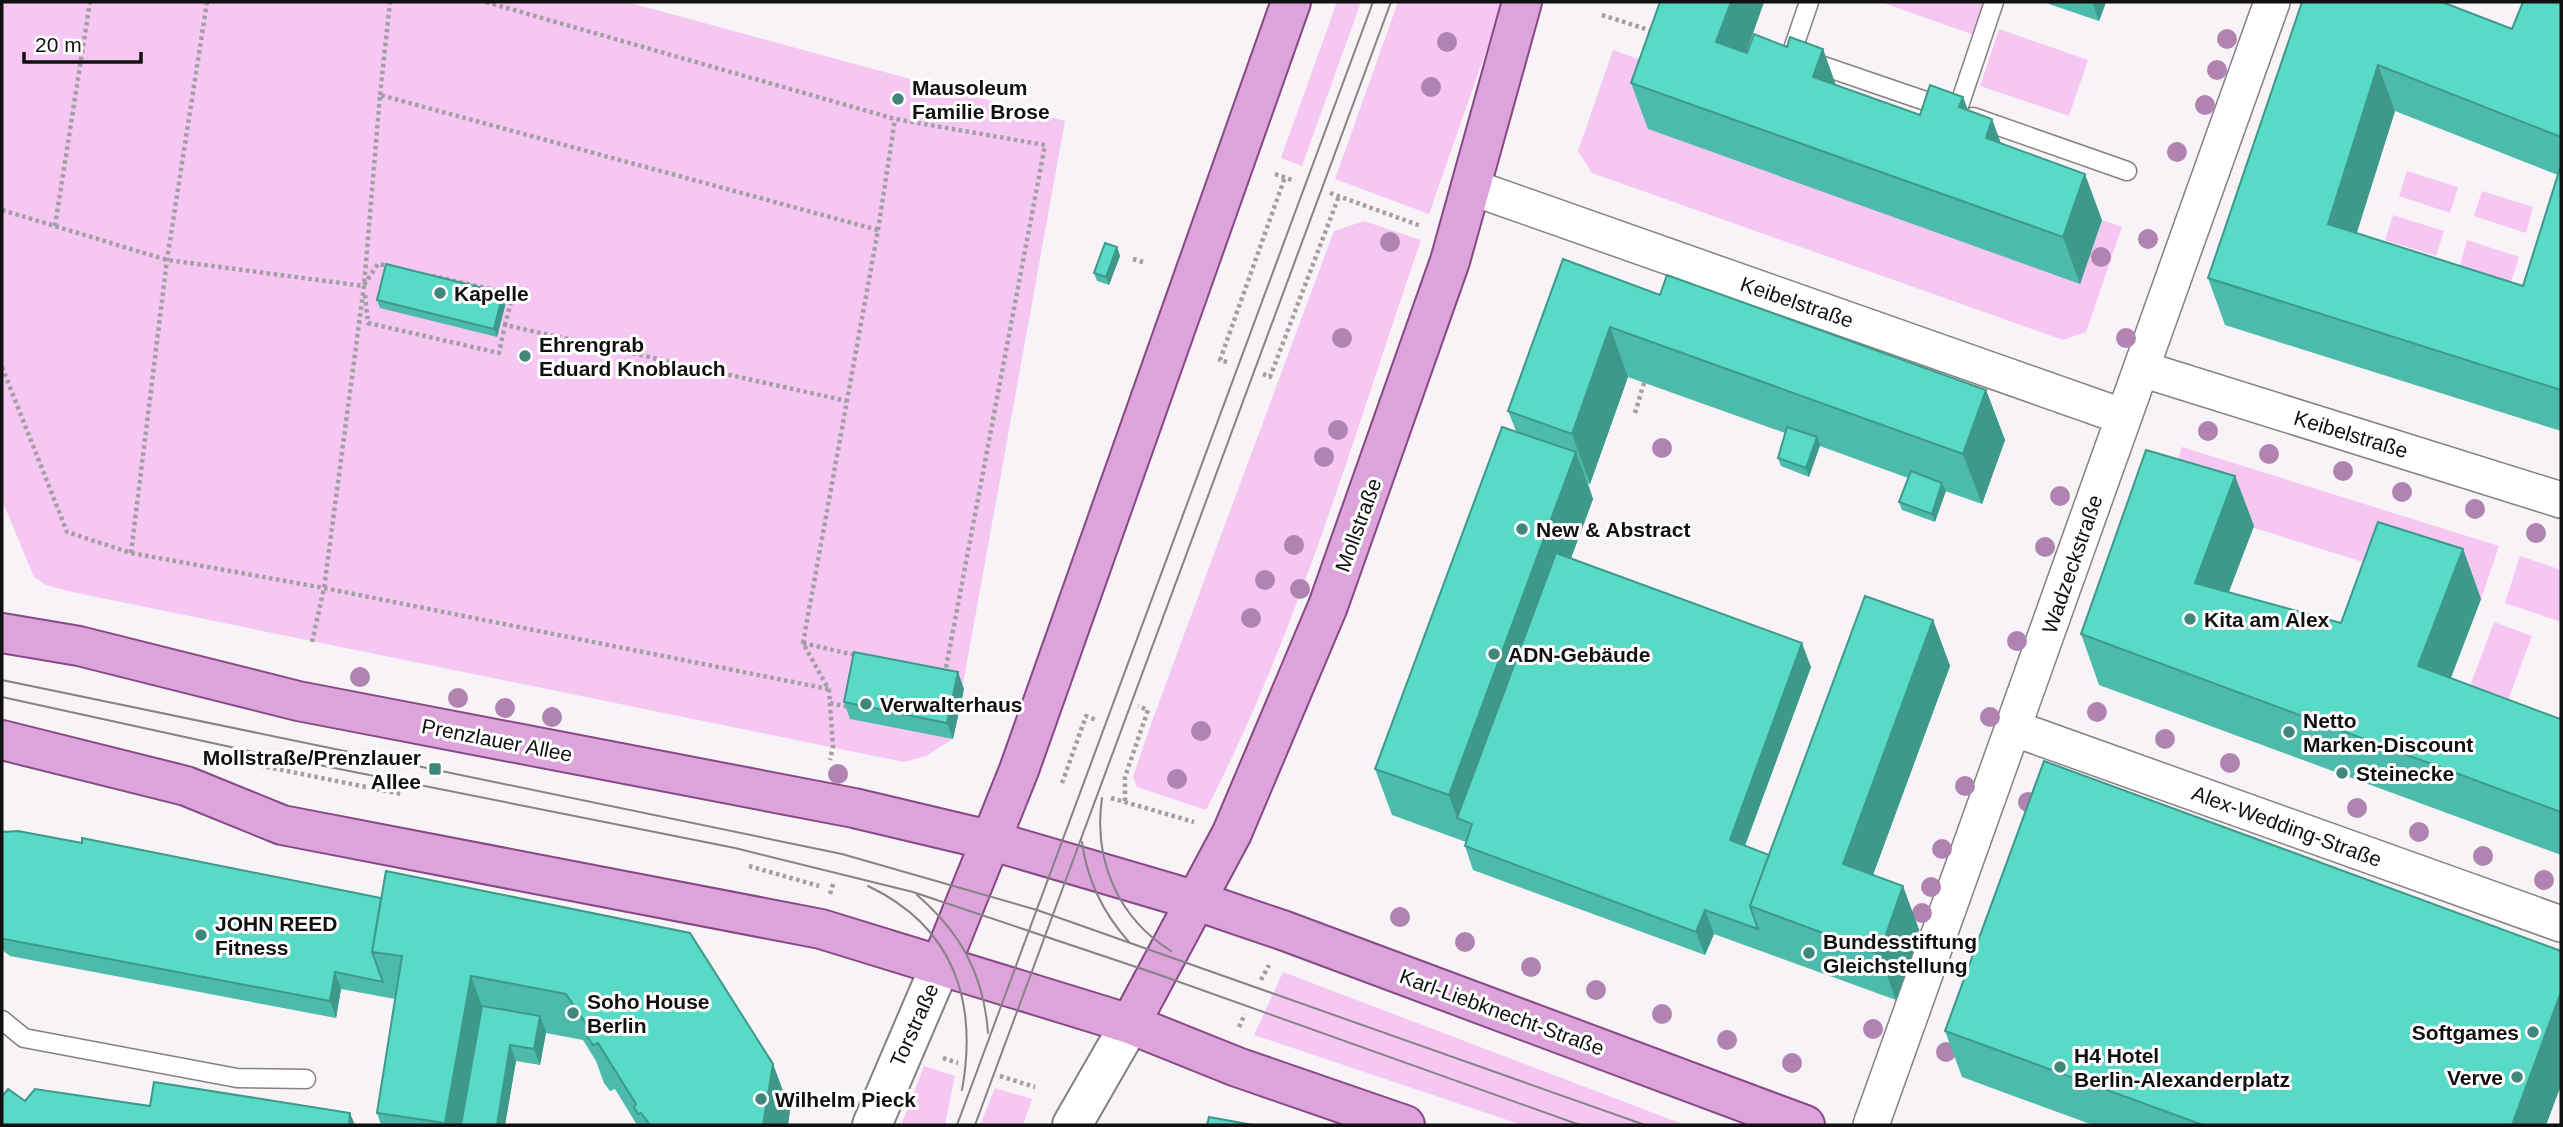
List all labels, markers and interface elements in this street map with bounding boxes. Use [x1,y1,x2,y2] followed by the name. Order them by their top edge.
[24,21,142,65] scale bar
[35,33,82,56] text: 20 m
[912,76,1050,123] place label: Mausoleum Familie Brose
[890,91,906,107] marker: Mausoleum Familie Brose
[1738,272,1856,332] street label: Keibelstraße
[454,282,529,305] place label: Kapelle
[432,285,448,301] marker: Kapelle
[539,333,726,380] place label: Ehrengrab Eduard Knoblauch
[517,348,533,364] marker: Ehrengrab Eduard Knoblauch
[2291,406,2411,462] street label: Keibelstraße
[1330,475,1386,575] street label: Mollstraße
[2038,492,2106,636] street label: Wadzeckstraße
[1536,518,1690,541] place label: New & Abstract
[1514,521,1530,537] marker: New & Abstract
[2204,608,2330,631] place label: Kita am Alex
[2182,611,2198,627] marker: Kita am Alex
[1508,643,1650,666] place label: ADN-Gebäude
[1486,646,1502,662] marker: ADN-Gebäude
[880,693,1022,716] place label: Verwalterhaus
[858,696,874,712] marker: Verwalterhaus
[2303,709,2473,756] place label: Netto Marken-Discount
[420,714,574,766] street label: Prenzlauer Allee
[2281,724,2297,740] marker: Netto Marken-Discount
[203,746,421,793] place label: Mollstraße/Prenzlauer Allee
[427,761,443,777] marker: Mollstraße/Prenzlauer Allee
[2356,762,2454,785] place label: Steinecke
[2334,765,2350,781] marker: Steinecke
[2189,781,2385,871] street label: Alex-Wedding-Straße
[215,912,338,959] place label: JOHN REED Fitness
[193,927,209,943] marker: JOHN REED Fitness
[1823,930,1977,977] place label: Bundesstiftung Gleichstellung
[1801,945,1817,961] marker: Bundesstiftung Gleichstellung
[1397,964,1607,1060] street label: Karl-Liebknecht-Straße
[885,980,943,1070] street label: Torstraße
[587,990,710,1037] place label: Soho House Berlin
[565,1005,581,1021] marker: Soho House Berlin
[2412,1021,2519,1044] place label: Softgames
[2525,1024,2541,1040] marker: Softgames
[2074,1044,2290,1091] place label: H4 Hotel Berlin-Alexanderplatz
[2052,1059,2068,1075] marker: H4 Hotel Berlin-Alexanderplatz
[2447,1066,2503,1089] place label: Verve
[2509,1069,2525,1085] marker: Verve
[775,1088,916,1111] place label: Wilhelm Pieck
[753,1091,769,1107] marker: Wilhelm Pieck

